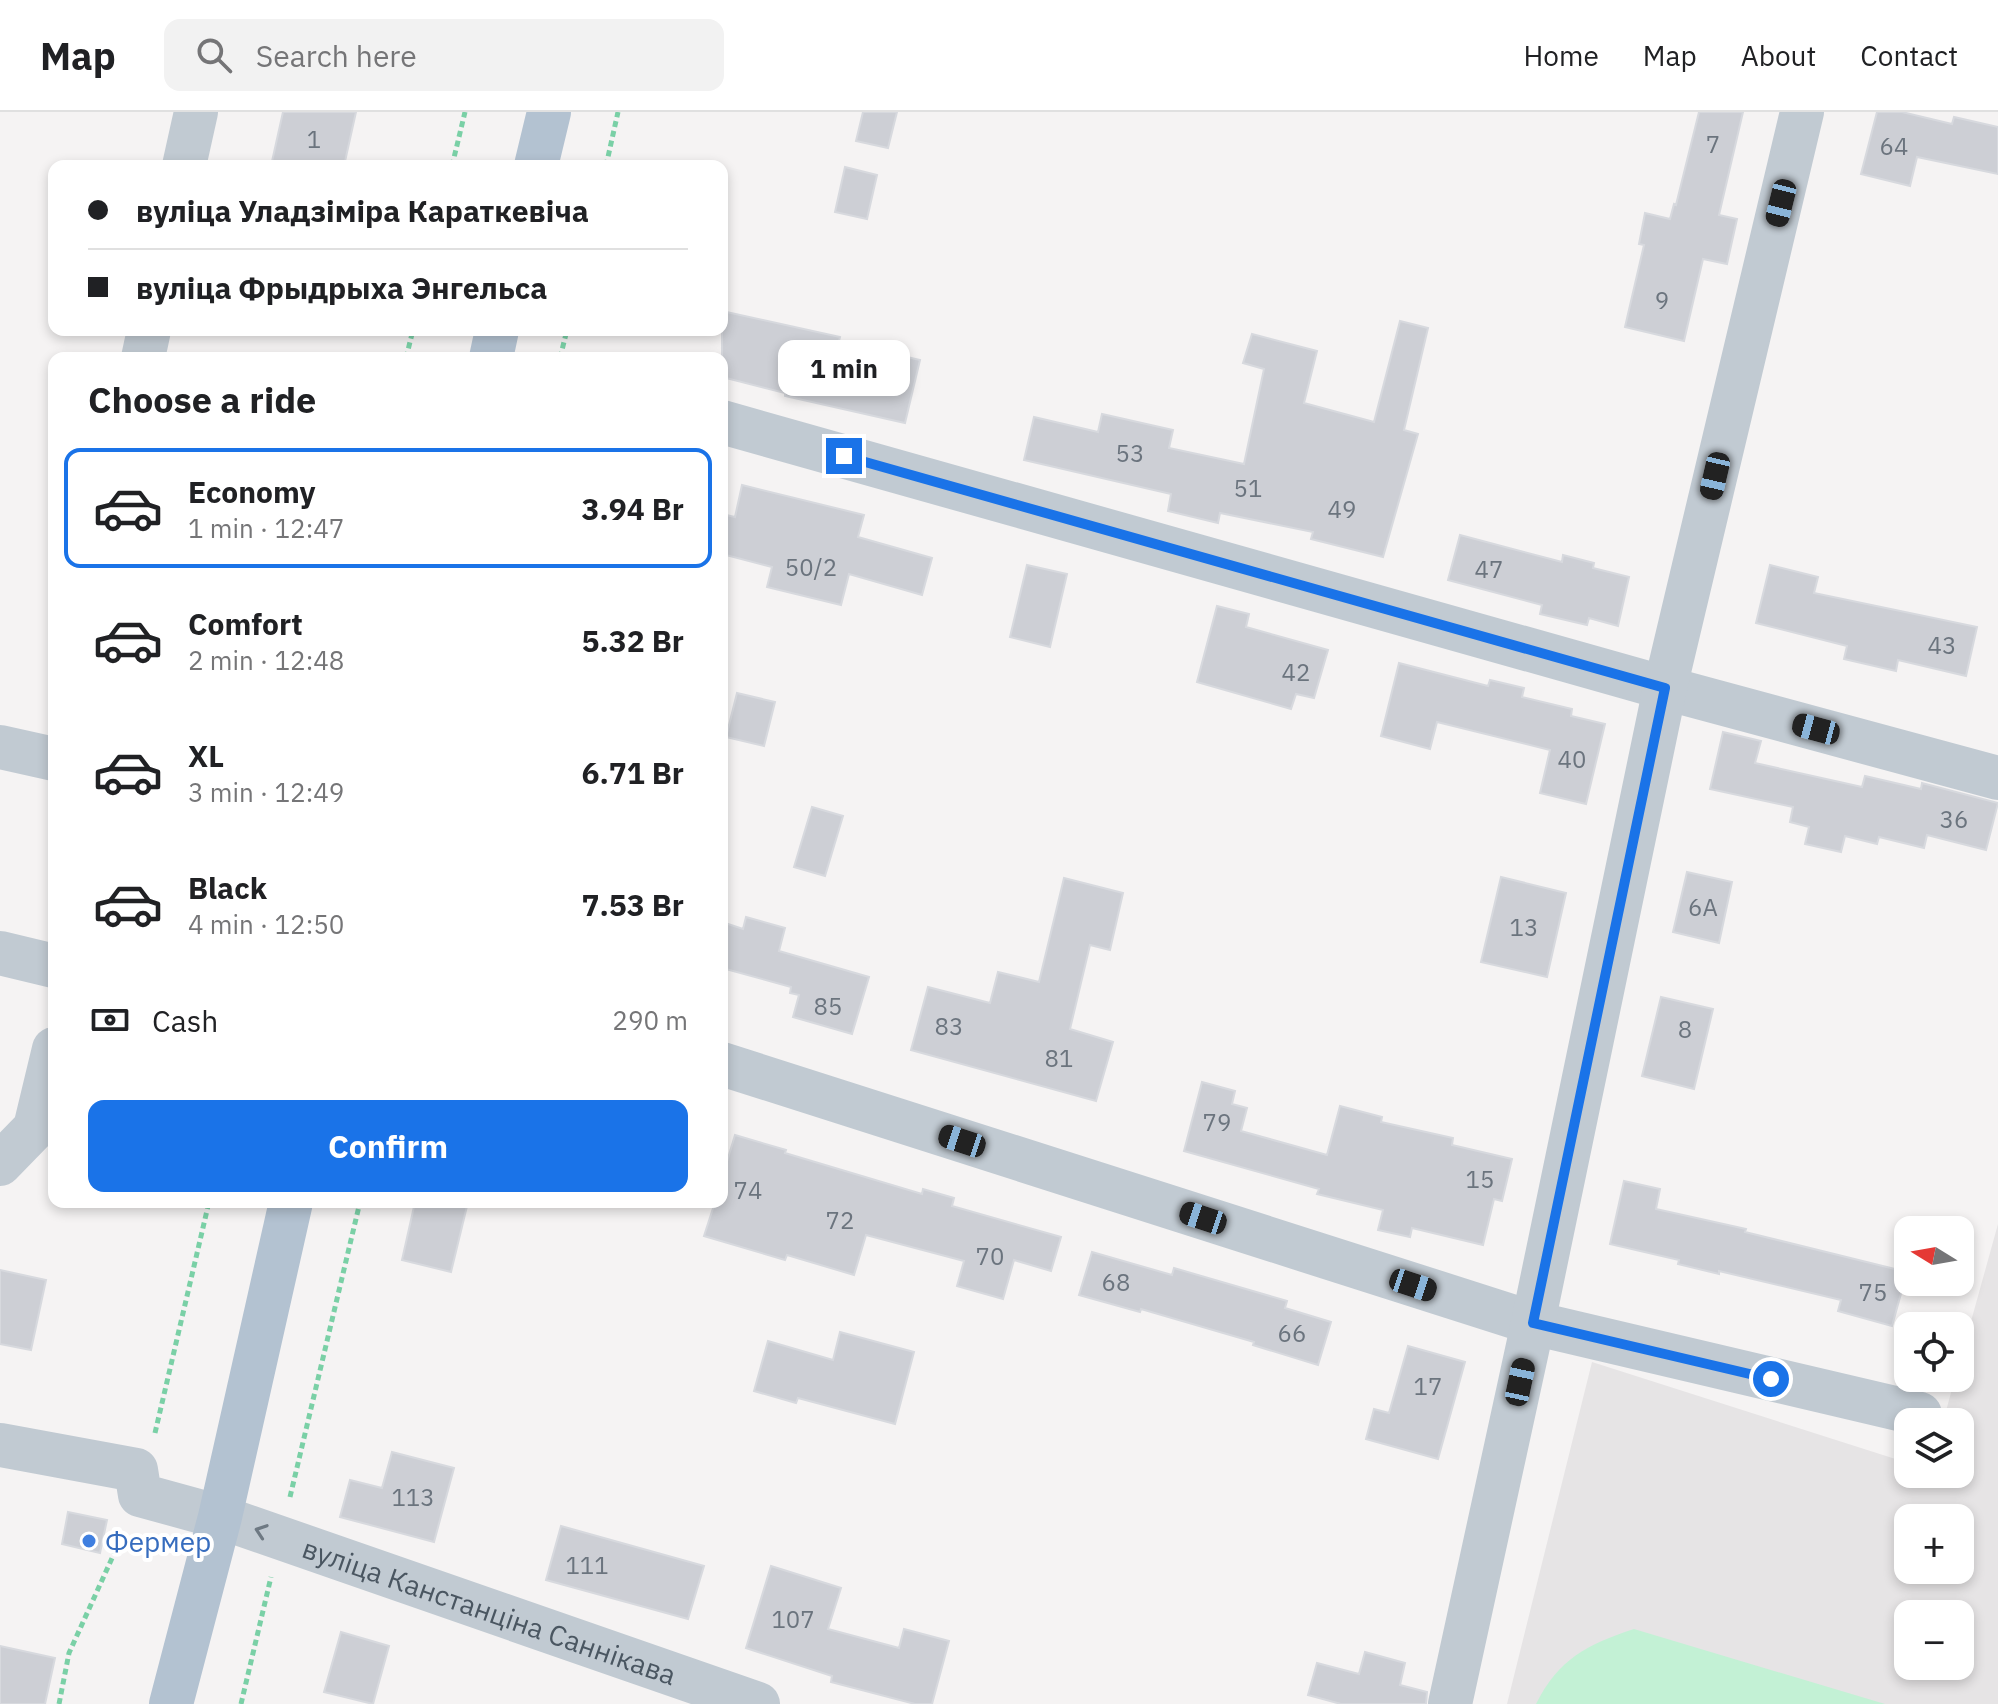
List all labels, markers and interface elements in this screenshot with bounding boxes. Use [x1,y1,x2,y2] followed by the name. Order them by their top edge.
[164,19,724,91] search box
[40,31,116,80] text: Map
[192,33,236,77] icon: search
[256,36,417,75] text: Search here
[1523,37,1599,74] text: Home
[1643,37,1697,74] text: Map
[1741,37,1816,74] text: About
[1860,37,1958,74] text: Contact
[307,123,321,155] house number: 1
[1706,128,1720,160] house number: 7
[1880,130,1908,162] house number: 64
[1764,177,1798,229] car
[136,191,589,230] text: вуліца Уладзіміра Караткевіча
[136,268,547,307] text: вуліца Фрыдрыха Энгельса
[1655,284,1669,316] house number: 9
[778,340,910,396] callout: 1 min
[810,351,878,385] text: 1 min
[88,376,316,423] text: Choose a ride
[1116,437,1144,469] house number: 53
[826,438,862,474] route end
[1698,450,1732,502] car
[92,472,164,544] icon: car
[188,472,316,511] text: Economy
[1234,472,1262,504] house number: 51
[581,489,684,528] text: 3.94 Br
[1328,493,1356,525] house number: 49
[188,511,344,545] text: 1 min · 12:47
[785,551,837,583] house number: 50/2
[1475,553,1503,585] house number: 47
[92,604,164,676] icon: car
[188,604,303,643] text: Comfort
[581,621,684,660] text: 5.32 Br
[1928,629,1956,661] house number: 43
[188,643,344,677] text: 2 min · 12:48
[1282,656,1310,688] house number: 42
[1790,711,1842,747] car
[92,736,164,808] icon: car
[188,736,224,775] text: XL
[1558,743,1586,775] house number: 40
[581,753,684,792] text: 6.71 Br
[188,775,344,809] text: 3 min · 12:49
[1940,803,1968,835] house number: 36
[92,868,164,940] icon: car
[188,868,267,907] text: Black
[581,885,684,924] text: 7.53 Br
[1688,891,1718,923] house number: 6А
[188,907,344,941] text: 4 min · 12:50
[1510,911,1538,943] house number: 13
[814,990,842,1022] house number: 85
[88,998,132,1042] icon: cash
[152,1001,218,1040] text: Cash
[612,1003,688,1037] text: 290 m
[935,1010,963,1042] house number: 83
[1678,1013,1692,1045] house number: 8
[1045,1042,1073,1074] house number: 81
[88,1100,688,1192] button: Confirm
[1203,1106,1231,1138] house number: 79
[935,1122,989,1160] car
[1466,1163,1494,1195] house number: 15
[734,1174,762,1206] house number: 74
[1176,1199,1230,1237] car
[826,1204,854,1236] house number: 72
[1894,1216,1974,1296] north arrow
[1894,1216,1974,1680] map controls
[976,1240,1004,1272] house number: 70
[1102,1266,1130,1298] house number: 68
[1386,1266,1440,1304] car
[1859,1276,1887,1308] house number: 75
[1894,1312,1974,1392] button: locate
[1278,1317,1306,1349] house number: 66
[1503,1356,1537,1408] car
[1753,1361,1789,1397] route start
[1414,1370,1442,1402] house number: 17
[1894,1408,1974,1488] button: layers
[391,1481,435,1513] house number: 113
[1894,1504,1974,1584] button: +
[105,1523,211,1560] place label: Фермер
[255,1525,269,1541] one-way arrow
[298,1529,681,1693] street label: вуліца Канстанціна Саннікава
[80,1532,98,1550] marker: Фермер
[565,1549,609,1581] house number: 111
[1894,1600,1974,1680] button: −
[771,1603,815,1635] house number: 107

